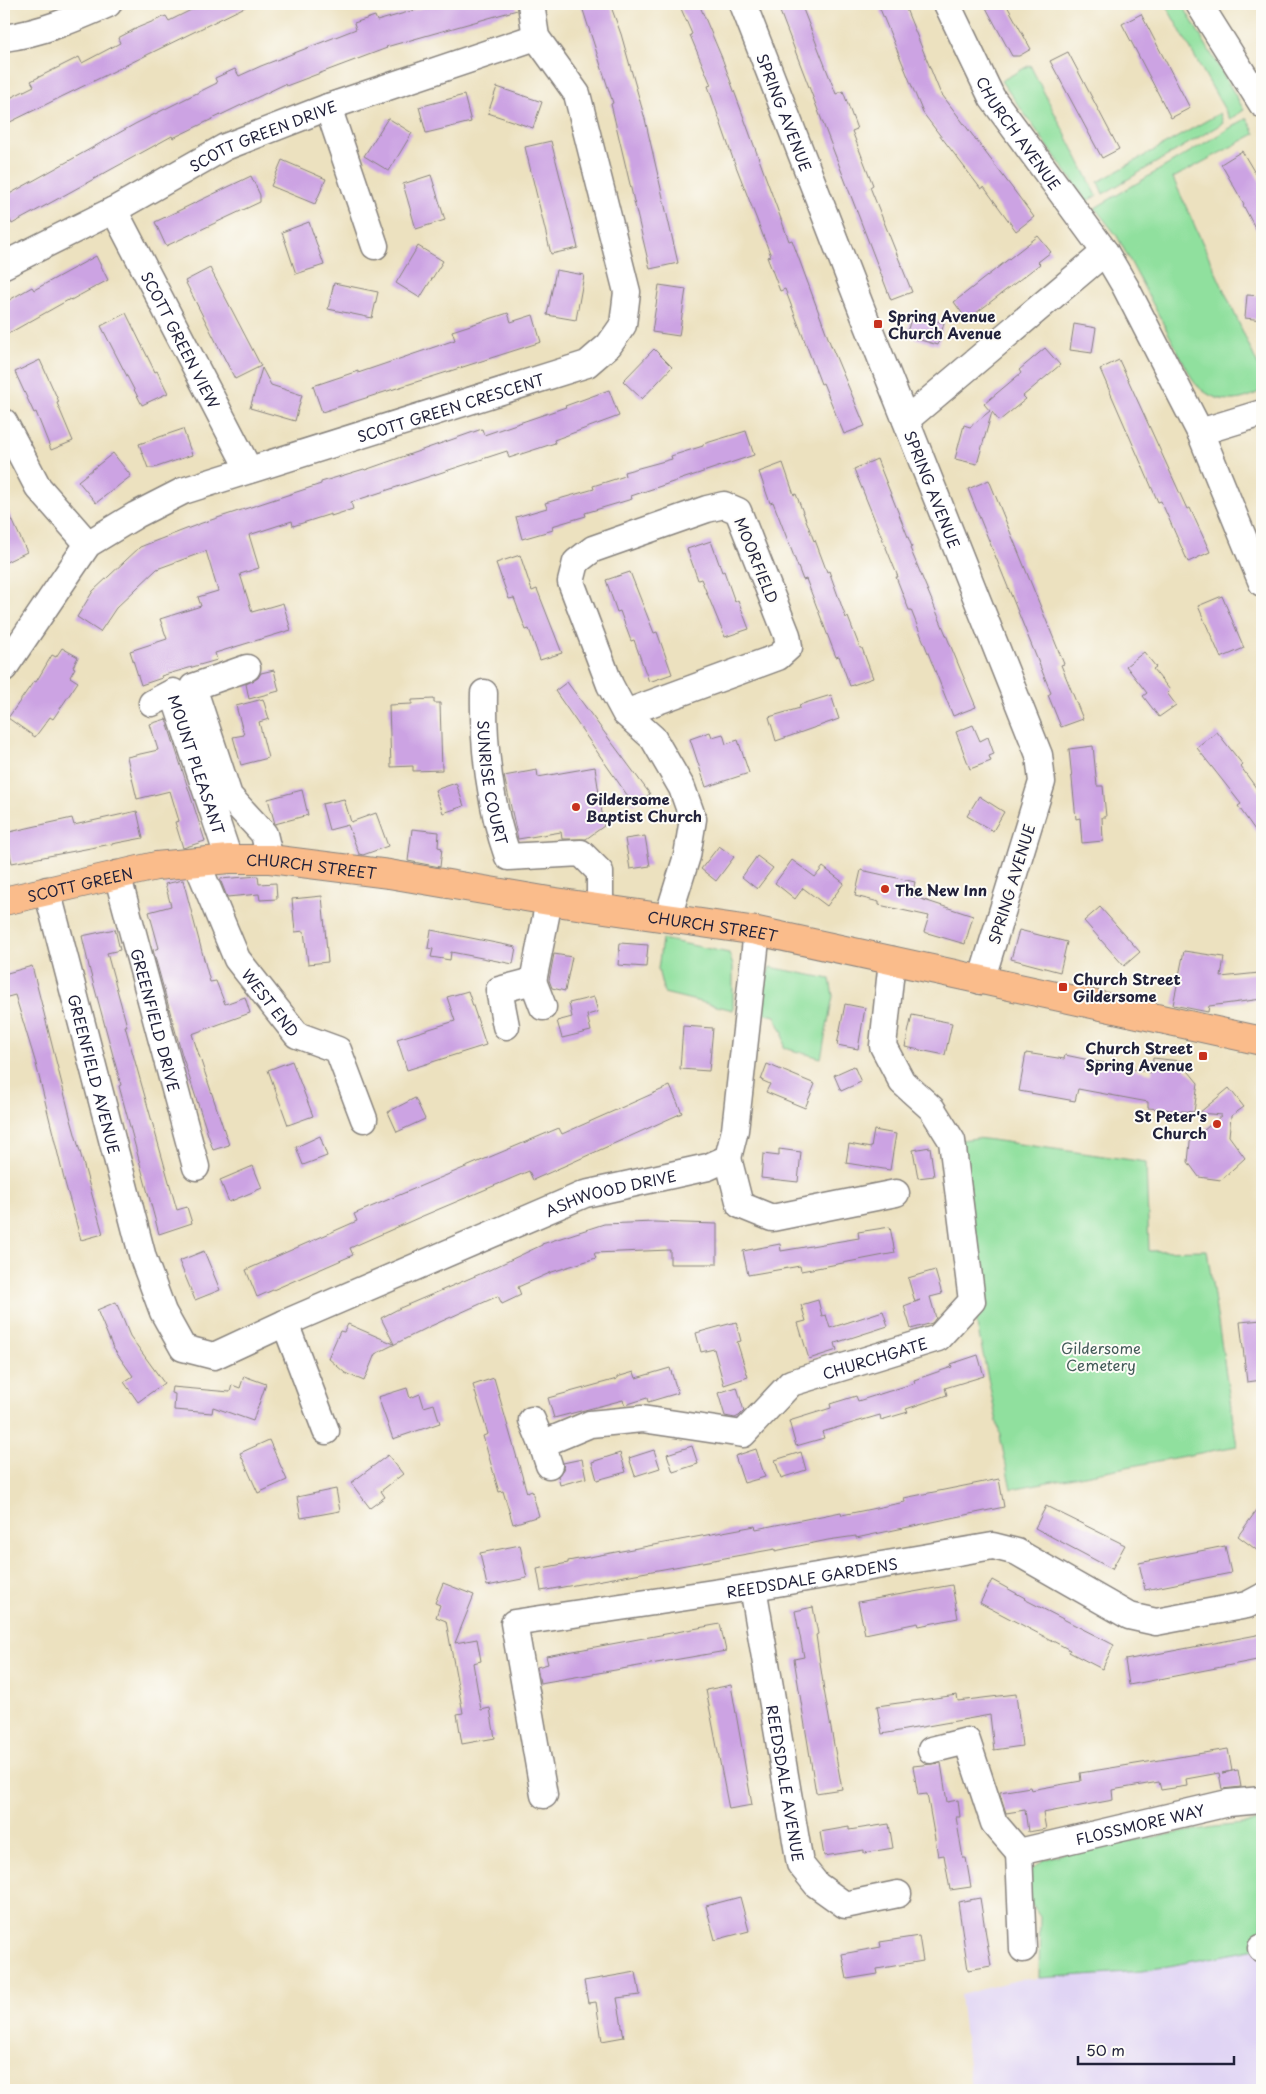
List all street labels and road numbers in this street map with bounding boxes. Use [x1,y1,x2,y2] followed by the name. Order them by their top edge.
[752,50,818,175] street label: SPRING AVENUE
[972,72,1067,194] street label: CHURCH AVENUE
[185,93,339,177] street label: SCOTT GREEN DRIVE
[136,267,227,413] street label: SCOTT GREEN VIEW
[354,366,548,447] street label: SCOTT GREEN CRESCENT
[899,427,967,551] street label: SPRING AVENUE
[729,513,785,607] street label: MOORFIELD
[163,691,232,838] street label: MOUNT PLEASANT
[473,719,515,848] street label: SUNRISE COURT
[982,821,1040,947] street label: SPRING AVENUE
[246,847,379,884] street label: CHURCH STREET
[25,860,135,907] street label: SCOTT GREEN
[646,904,781,947] street label: CHURCH STREET
[126,946,187,1094] street label: GREENFIELD DRIVE
[237,963,305,1041] street label: WEST END
[63,991,127,1156] street label: GREENFIELD AVENUE
[541,1163,678,1221] street label: ASHWOOD DRIVE
[819,1330,930,1384] street label: CHURCHGATE
[725,1551,899,1602] street label: REEDSDALE GARDENS
[762,1703,811,1863] street label: REEDSDALE AVENUE
[1073,1797,1207,1850] street label: FLOSSMORE WAY

